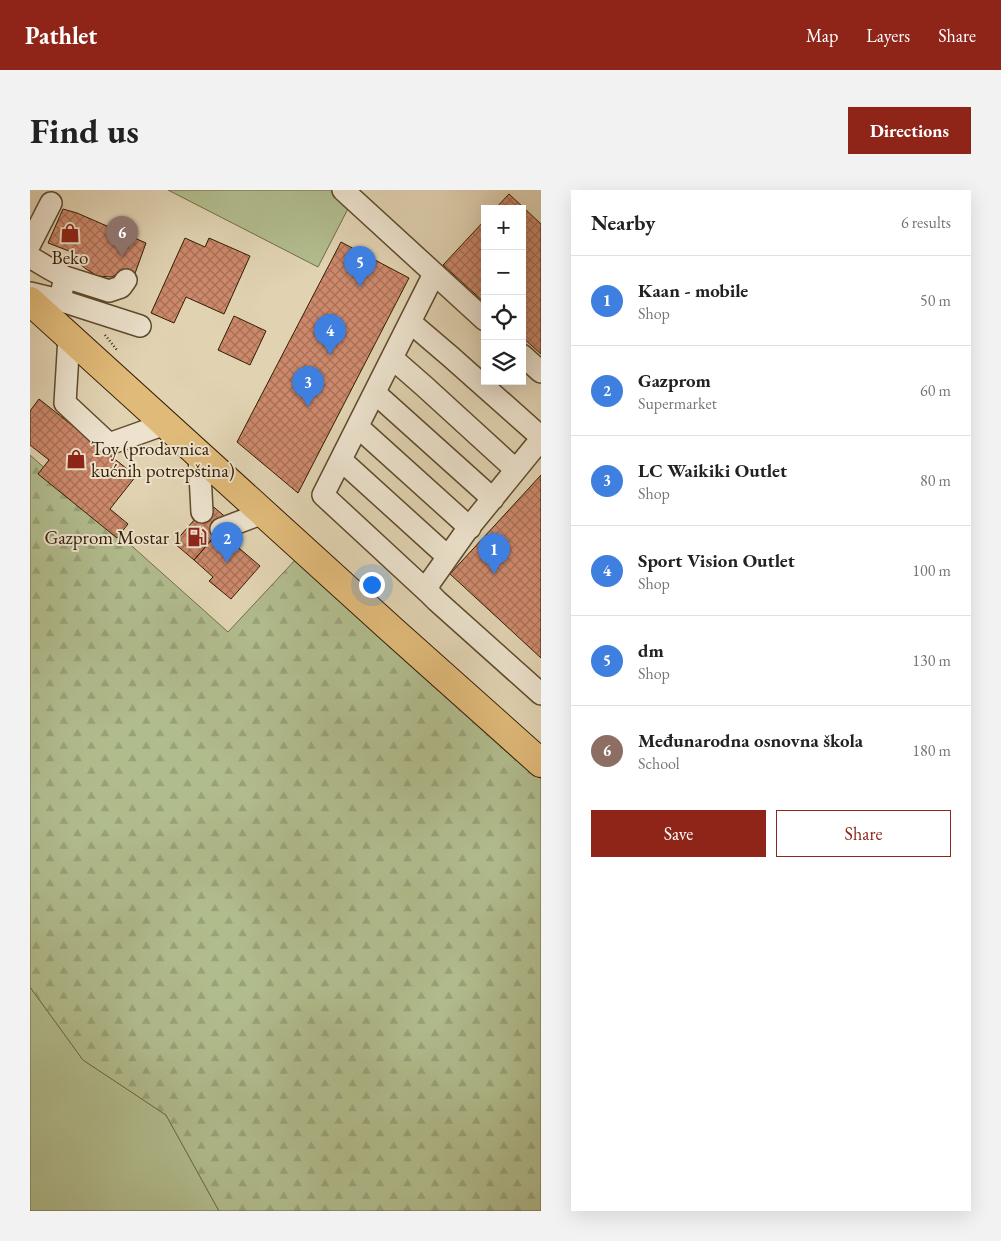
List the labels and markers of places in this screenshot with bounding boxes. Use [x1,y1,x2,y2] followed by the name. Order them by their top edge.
[106,216,138,257] pin: 6
[59,222,81,244] shop icon: Beko
[52,245,88,270] place label: Beko
[344,246,376,287] pin: 5
[314,314,346,355] pin: 4
[292,366,324,407] pin: 3
[91,436,235,483] place label: Toy (prodavnica kućnih potrepština)
[65,448,87,470] shop icon: Toy (prodavnica kućnih potrepština)
[211,522,243,563] pin: 2
[44,525,182,550] place label: Gazprom Mostar 1
[186,526,208,548] fuel station icon: Gazprom Mostar 1
[478,533,510,574] pin: 1

